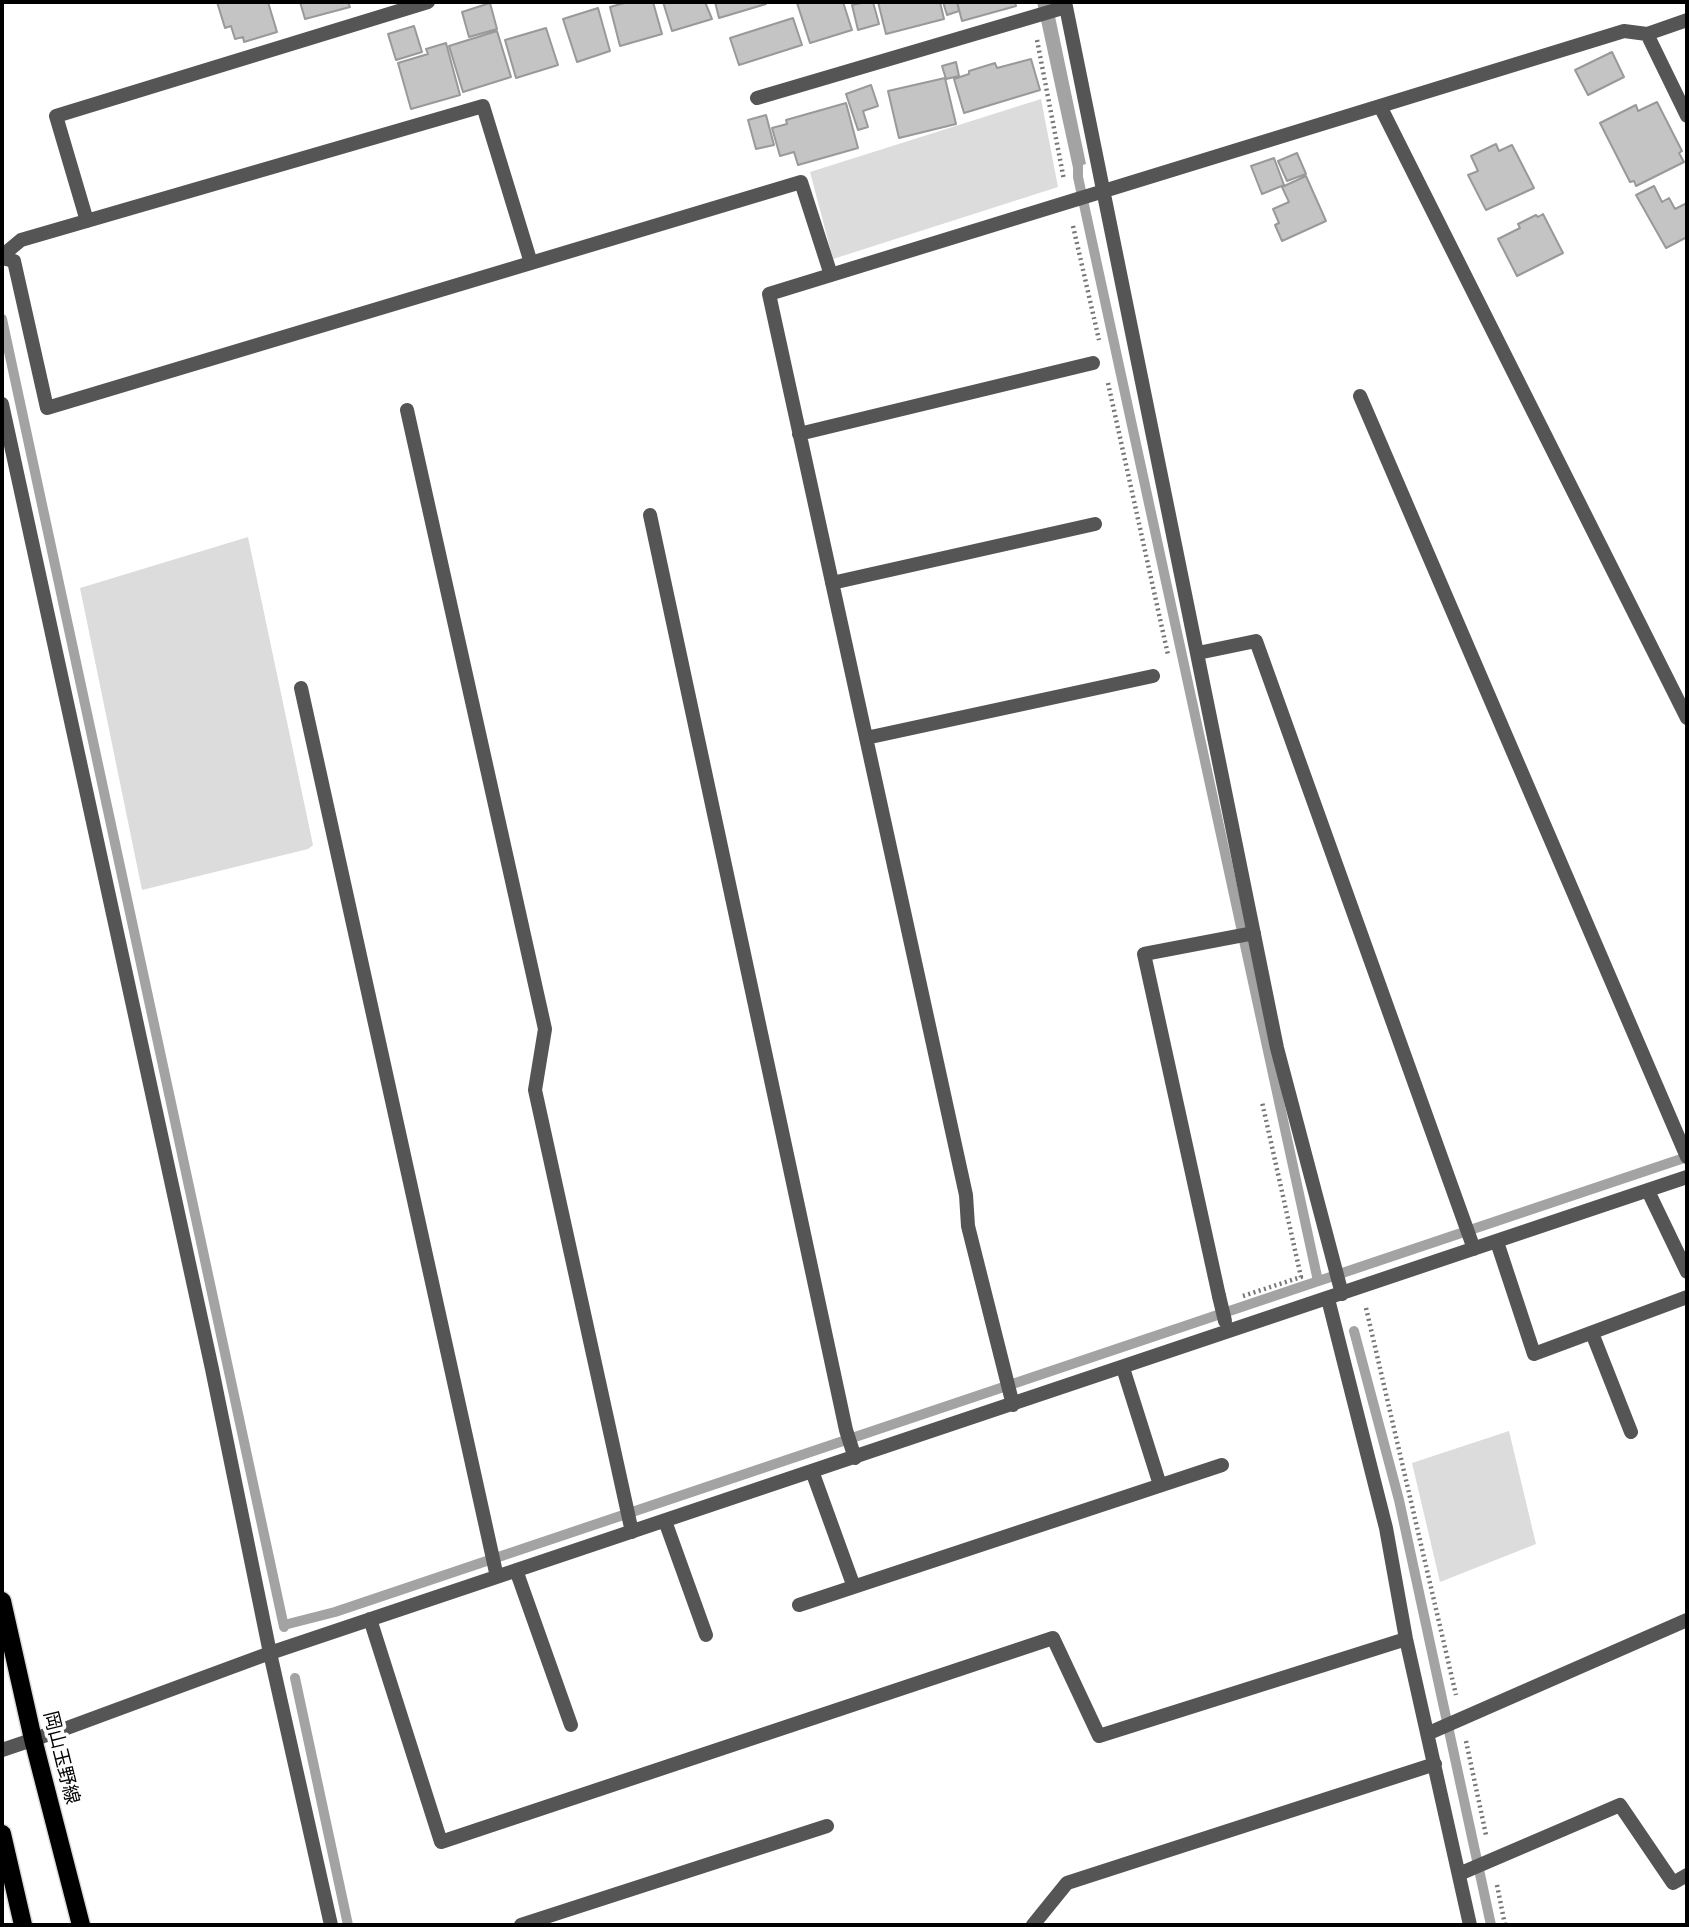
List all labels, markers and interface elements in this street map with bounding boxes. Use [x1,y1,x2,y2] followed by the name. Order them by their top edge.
[37,1709,83,1807] street label: 岡山玉野線

